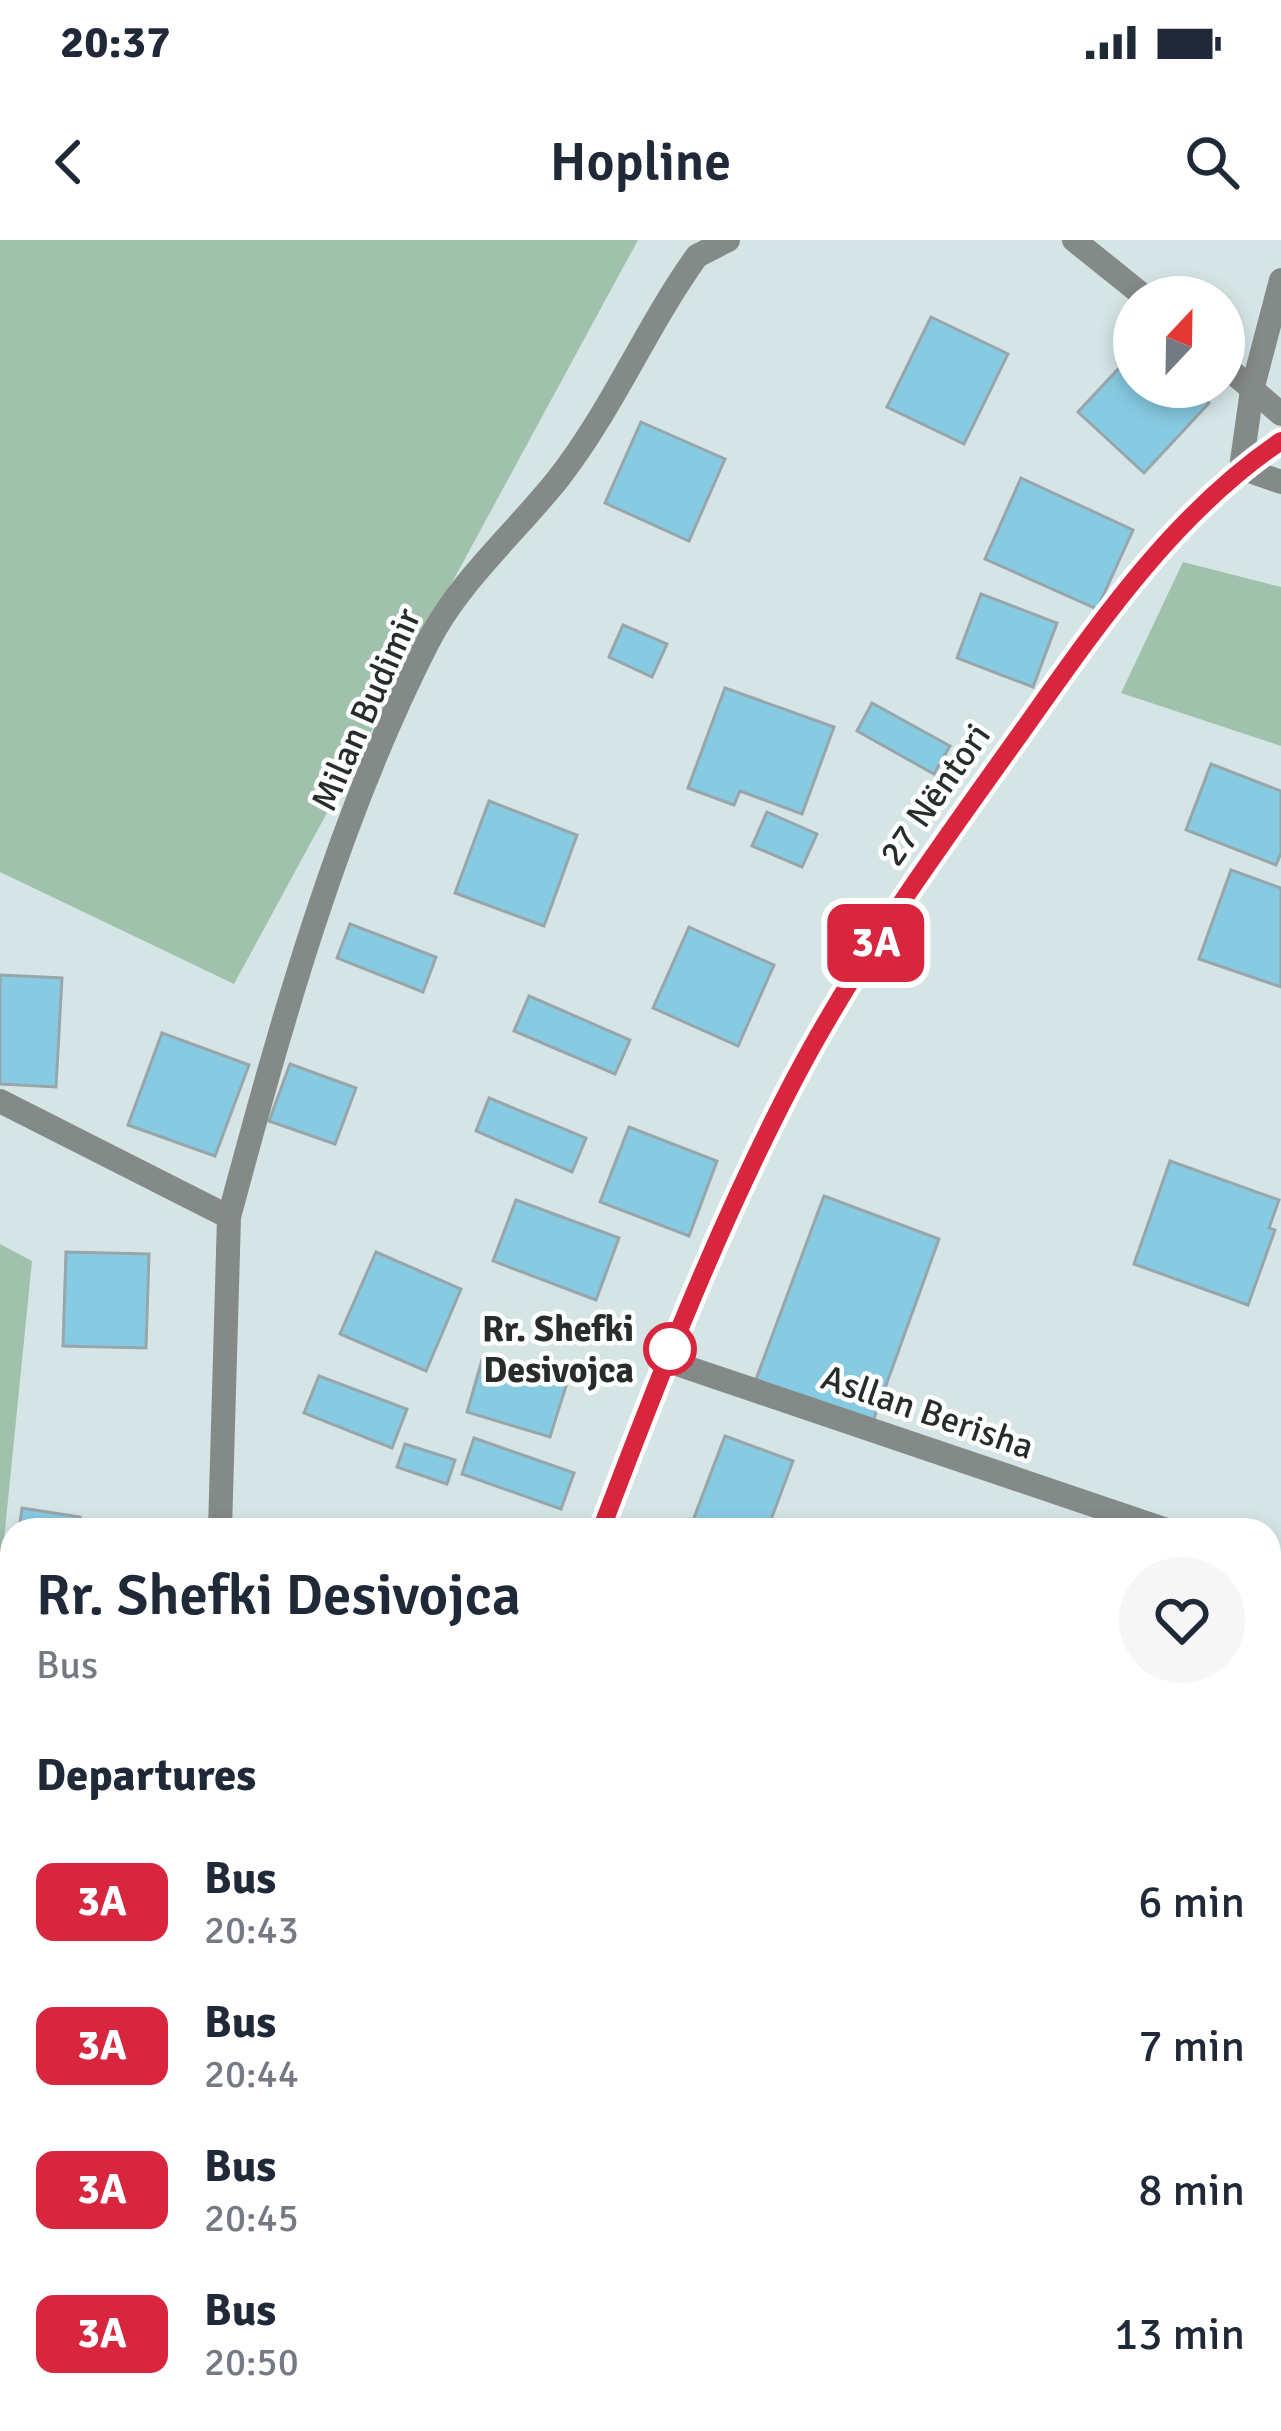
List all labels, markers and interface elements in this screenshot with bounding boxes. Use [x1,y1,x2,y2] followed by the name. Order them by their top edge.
[60,15,170,70] text: 20:37
[36,129,102,195] icon: back
[550,129,731,196] text: Hopline
[1179,129,1245,195] icon: search
[1113,276,1245,408] north arrow
[1113,276,1245,408] map controls
[302,601,431,818] street label: Milan Budimir
[870,715,1001,875] street label: 27 Nëntori
[822,904,930,982] line badge: 3A
[851,917,901,968] text: 3A
[482,1307,634,1393] place label: Rr. Shefki Desivojca
[645,1324,695,1374] marker: Rr. Shefki Desivojca
[816,1355,1040,1470] street label: Asllan Berisha
[1119,1557,1245,1683] button: heart
[36,1560,521,1631] text: Rr. Shefki Desivojca
[36,1641,98,1689] text: Bus
[36,1748,256,1803] text: Departures
[204,1851,276,1906] text: Bus
[1138,1875,1245,1930] text: 6 min
[77,1876,127,1927] text: 3A
[204,1906,299,1954] text: 20:43
[204,1995,276,2050] text: Bus
[1138,2019,1245,2074] text: 7 min
[77,2020,127,2071] text: 3A
[204,2050,299,2098] text: 20:44
[204,2139,276,2194] text: Bus
[1138,2163,1245,2218] text: 8 min
[77,2164,127,2215] text: 3A
[204,2194,299,2242] text: 20:45
[204,2283,276,2338] text: Bus
[1114,2307,1245,2362] text: 13 min
[77,2308,127,2359] text: 3A
[204,2338,299,2386] text: 20:50

